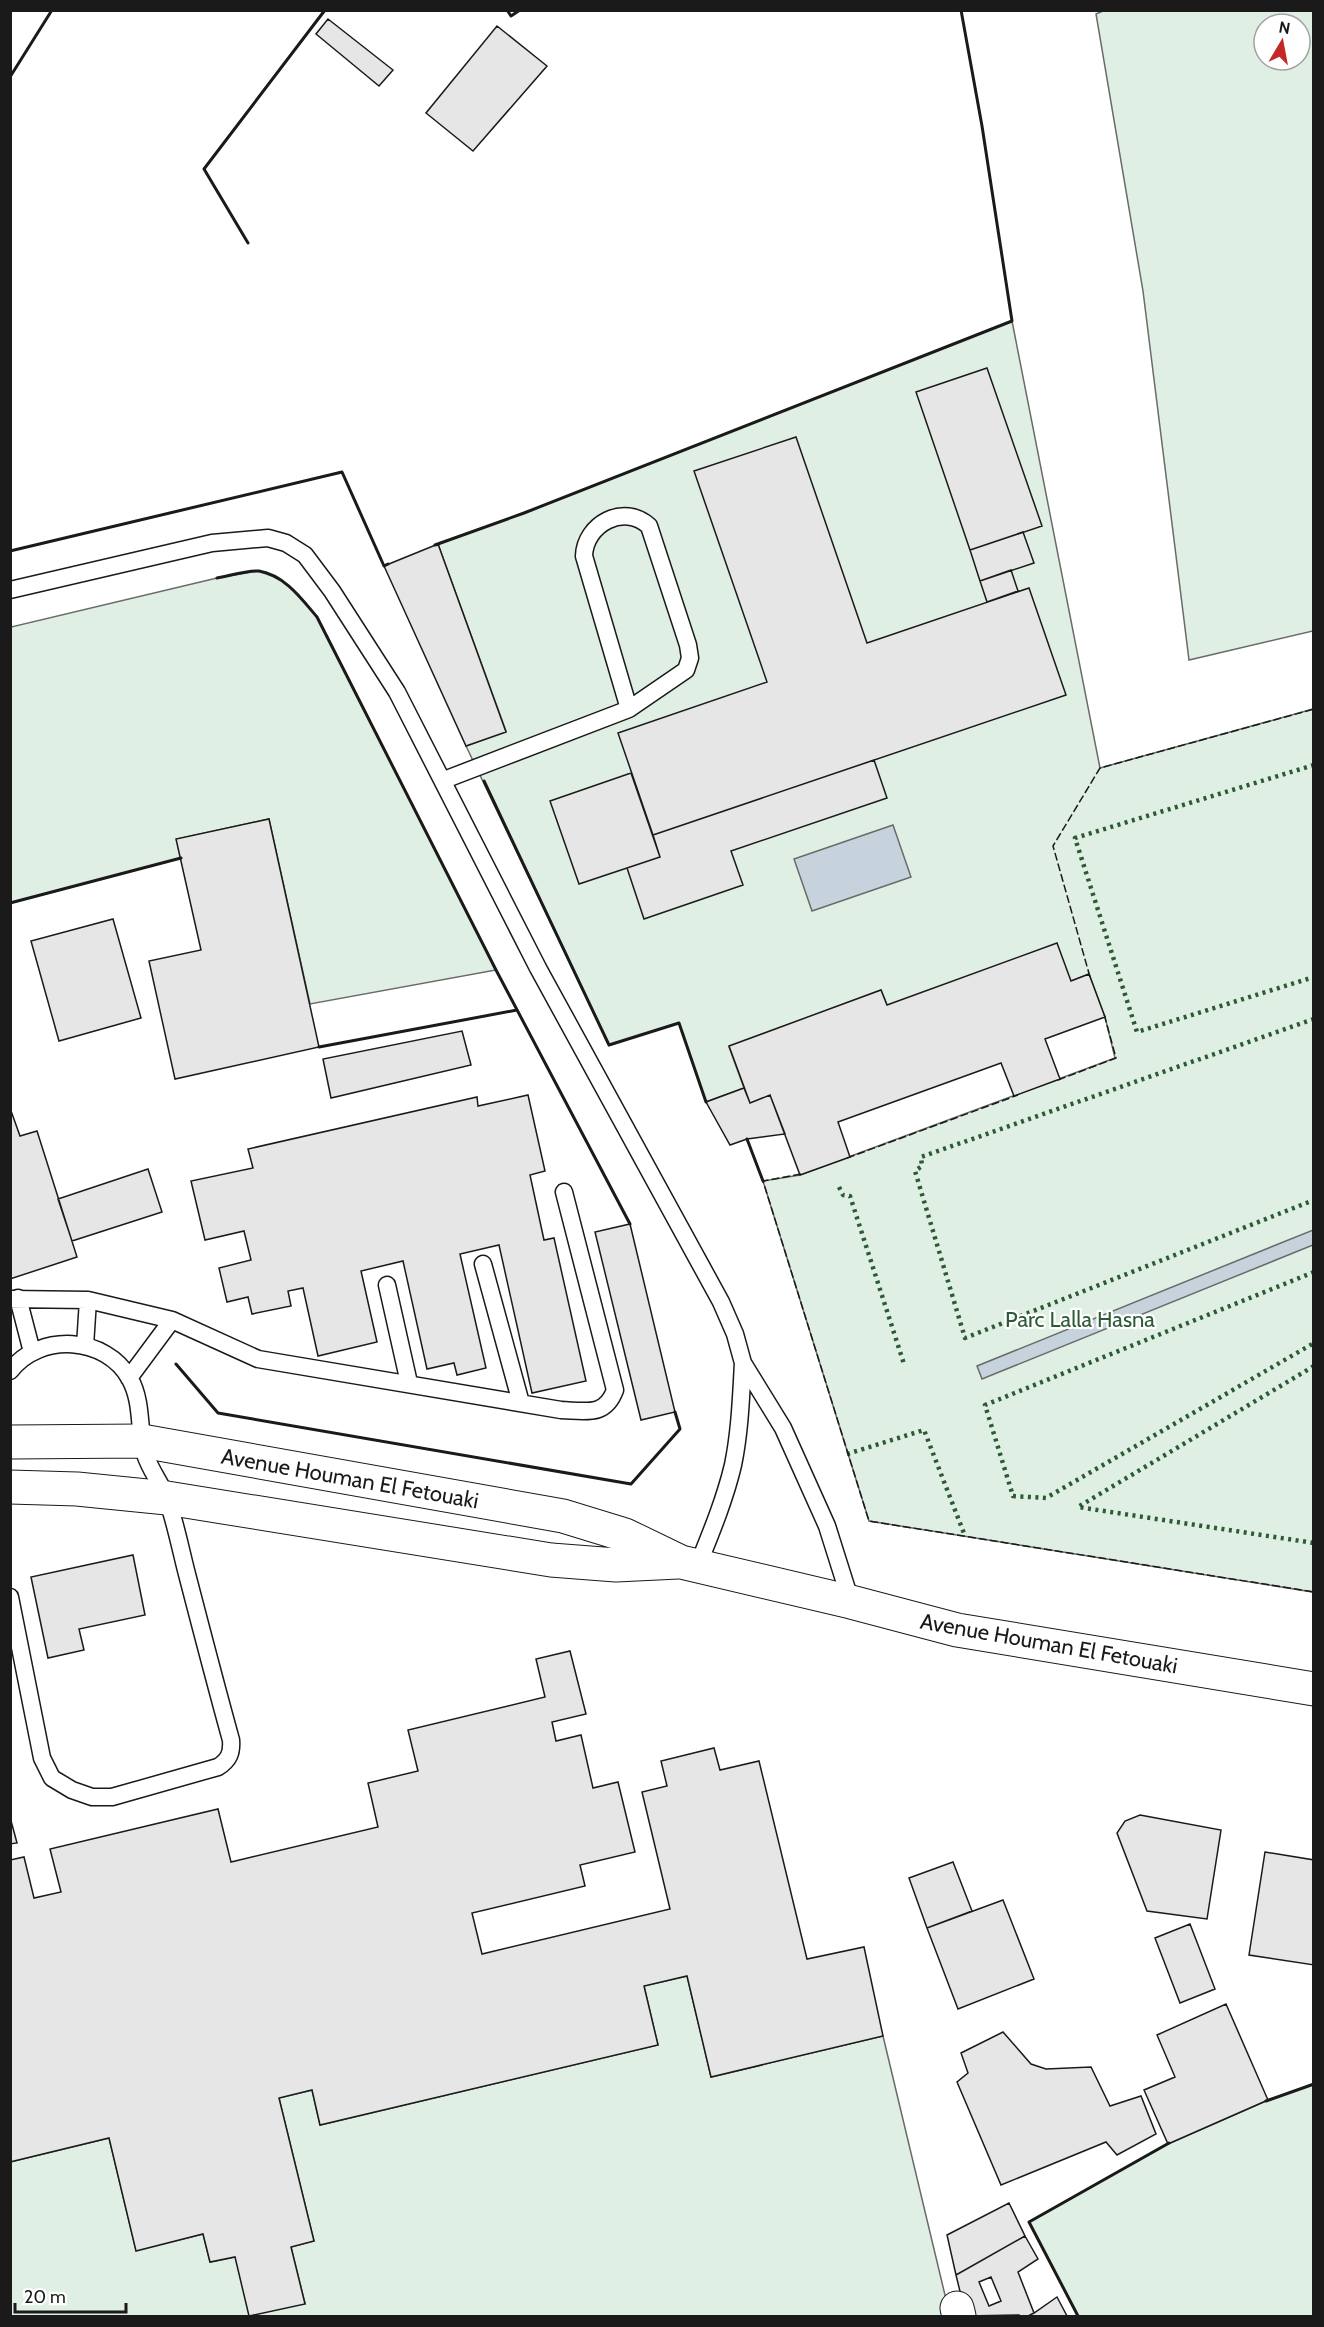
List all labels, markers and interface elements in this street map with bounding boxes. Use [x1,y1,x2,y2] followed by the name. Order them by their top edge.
[1252,12,1312,72] north arrow
[1277,17,1292,38] text: N
[1005,1306,1155,1333] park label: Parc Lalla Hasna
[219,1443,481,1514] street label: Avenue Houman El Fetouaki
[918,1608,1180,1679] street label: Avenue Houman El Fetouaki
[15,2276,126,2314] scale bar
[24,2286,66,2308] text: 20 m

